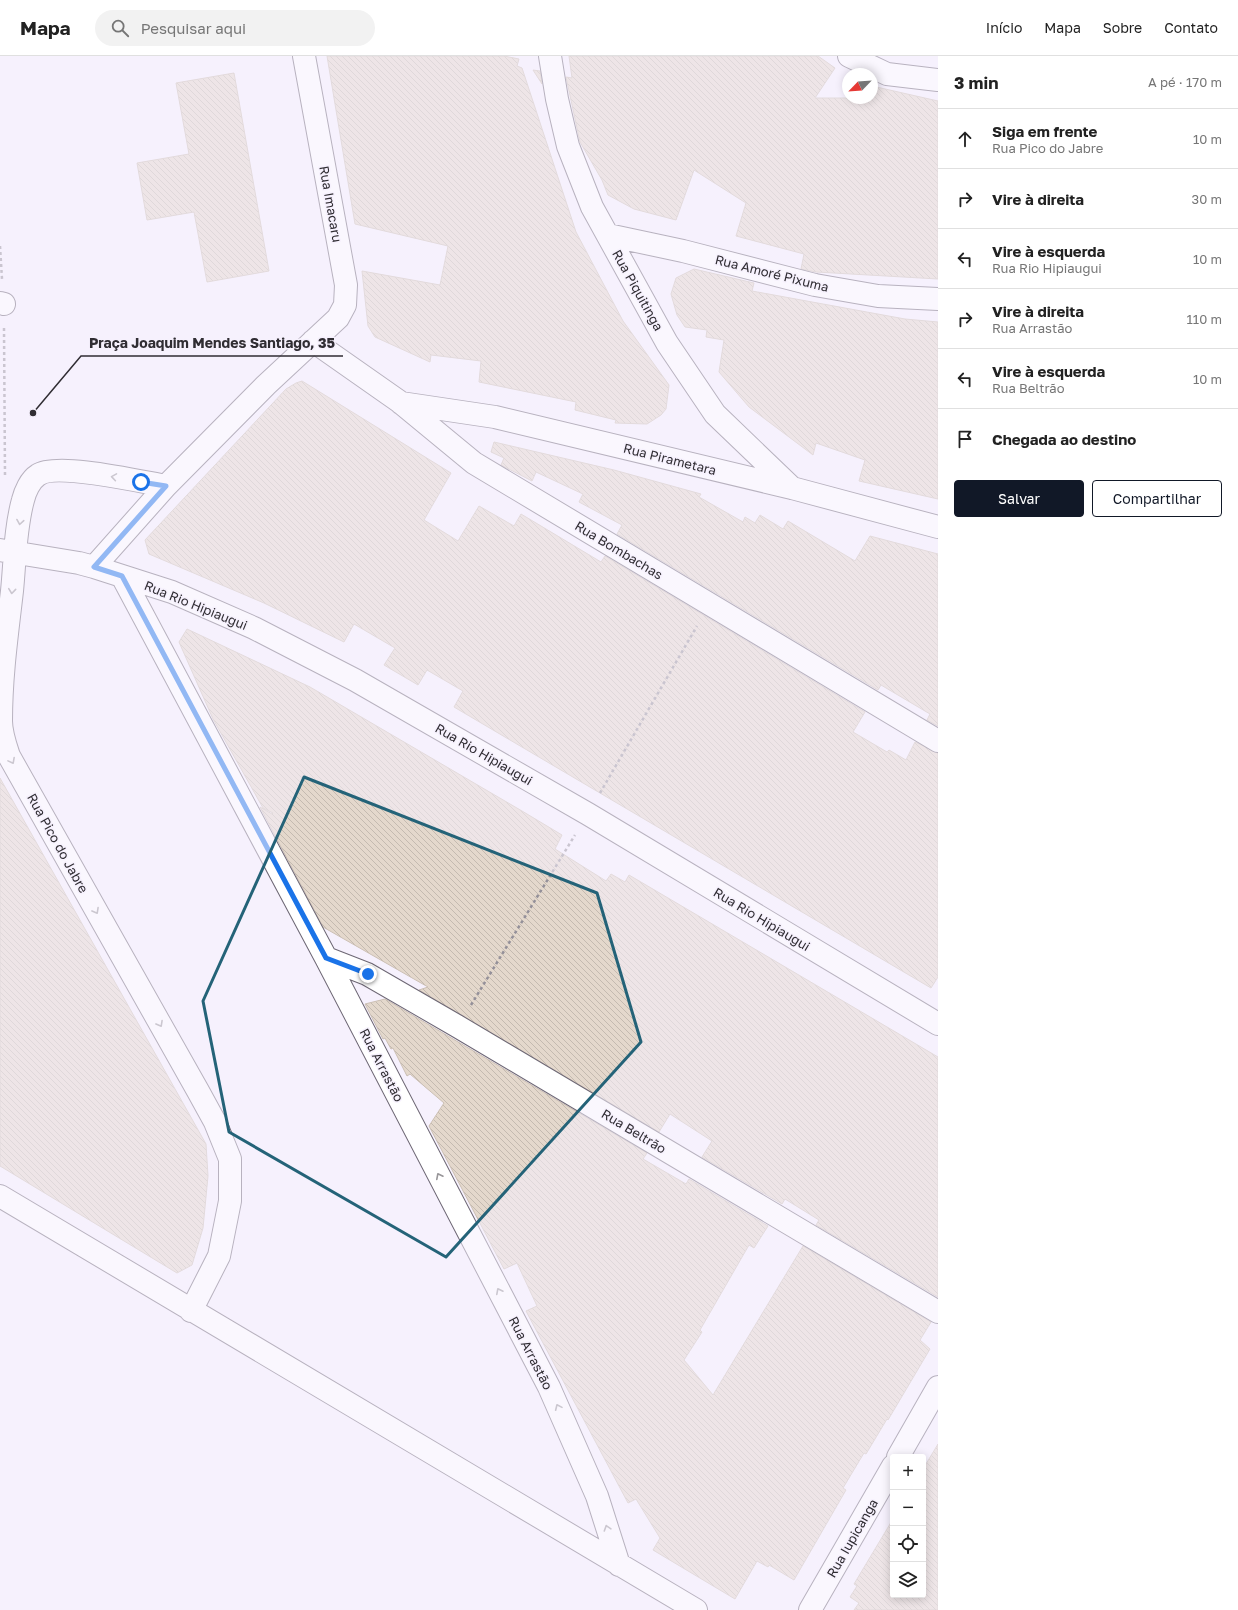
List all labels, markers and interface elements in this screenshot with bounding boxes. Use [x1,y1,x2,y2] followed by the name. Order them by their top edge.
[95,10,375,46] search box
[20,16,71,39] text: Mapa
[109,17,131,39] icon: search
[141,19,246,37] text: Pesquisar aqui
[986,19,1022,36] text: Início
[1044,19,1081,36] text: Mapa
[1103,19,1142,36] text: Sobre
[1164,19,1218,36] text: Contato
[842,68,878,104] north arrow
[954,72,998,93] text: 3 min
[1148,74,1222,90] text: A pé · 170 m
[992,122,1097,140] text: Siga em frente
[954,128,976,150] icon: ahead
[1193,131,1222,147] text: 10 m
[992,140,1103,156] text: Rua Pico do Jabre
[316,165,346,243] street label: Rua Imacaru
[954,188,976,210] icon: right
[992,190,1084,208] text: Vire à direita
[1192,191,1222,207] text: 30 m
[992,242,1105,260] text: Vire à esquerda
[609,247,667,333] street label: Rua Piquitinga
[954,248,976,270] icon: left
[713,251,831,295] street label: Rua Amoré Pixuma
[1193,251,1222,267] text: 10 m
[992,260,1102,276] text: Rua Rio Hipiaugui
[992,302,1084,320] text: Vire à direita
[954,308,976,330] icon: right
[1187,311,1222,327] text: 110 m
[992,320,1072,336] text: Rua Arrastão
[81,330,343,356] callout: Praça Joaquim Mendes Santiago, 35
[89,334,336,351] text: Praça Joaquim Mendes Santiago, 35
[992,362,1105,380] text: Vire à esquerda
[954,368,976,390] icon: left
[1193,371,1222,387] text: 10 m
[992,380,1064,396] text: Rua Beltrão
[954,428,976,450] icon: arrive
[992,430,1136,448] text: Chegada ao destino
[622,440,718,478] street label: Rua Pirametara
[111,473,117,482] one-way arrow
[132,473,150,491] route start
[954,480,1084,517] button: Salvar
[1092,480,1222,517] button: Compartilhar
[572,517,666,583] street label: Rua Bombachas
[16,519,25,525] one-way arrow
[142,577,250,633] street label: Rua Rio Hipiaugui
[7,588,16,594] one-way arrow
[432,720,536,788] street label: Rua Rio Hipiaugui
[7,757,14,764] one-way arrow
[24,790,92,896] street label: Rua Pico do Jabre
[711,884,813,954] street label: Rua Rio Hipiaugui
[92,907,99,914] one-way arrow
[359,965,377,983] route end
[156,1020,163,1027] one-way arrow
[357,1026,407,1105] street label: Rua Arrastão
[599,1105,669,1157] street label: Rua Beltrão
[437,1173,444,1180] one-way arrow
[496,1288,504,1296] one-way arrow
[506,1314,556,1393] street label: Rua Arrastão
[555,1404,563,1412] one-way arrow
[890,1454,926,1598] map controls
[890,1454,926,1490] button: +
[890,1490,926,1526] button: −
[823,1496,881,1580] street label: Rua Iupicanga
[603,1524,612,1531] one-way arrow
[890,1526,926,1562] button: locate
[890,1562,926,1598] button: layers

